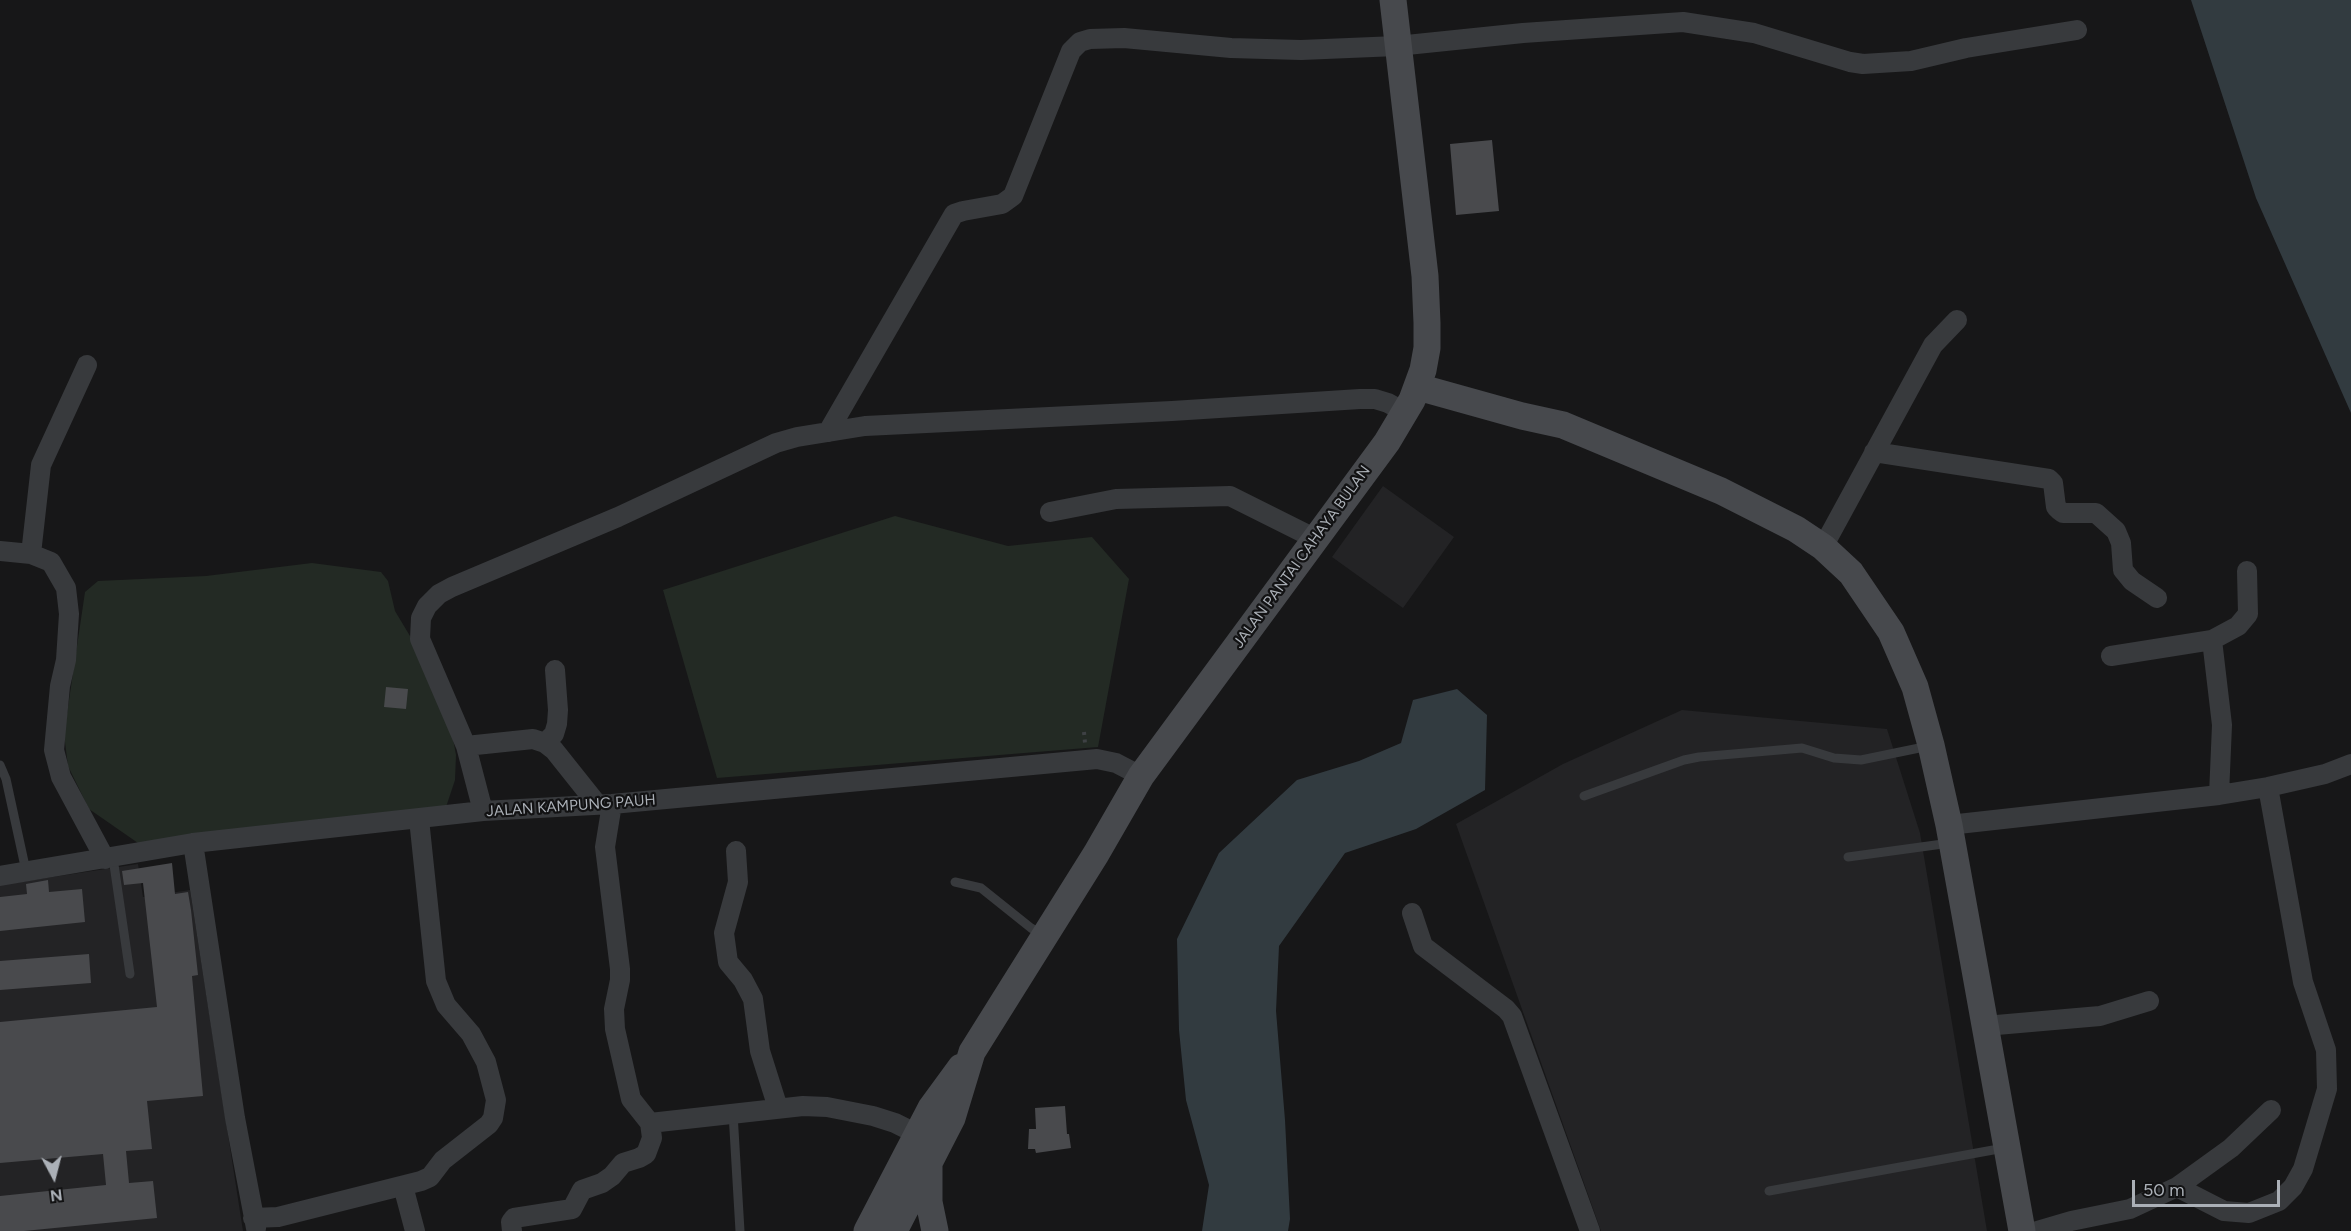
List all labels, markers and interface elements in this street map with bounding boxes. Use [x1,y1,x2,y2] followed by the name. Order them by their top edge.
[1230,462,1374,652] street label: JALAN PANTAI CAHAYA BULAN
[486,791,656,821] street label: JALAN KAMPUNG PAUH
[24,1147,84,1207] north arrow
[2135,1168,2284,1206] scale bar
[2143,1179,2185,1201] text: 50 m
[49,1185,64,1206] text: N

